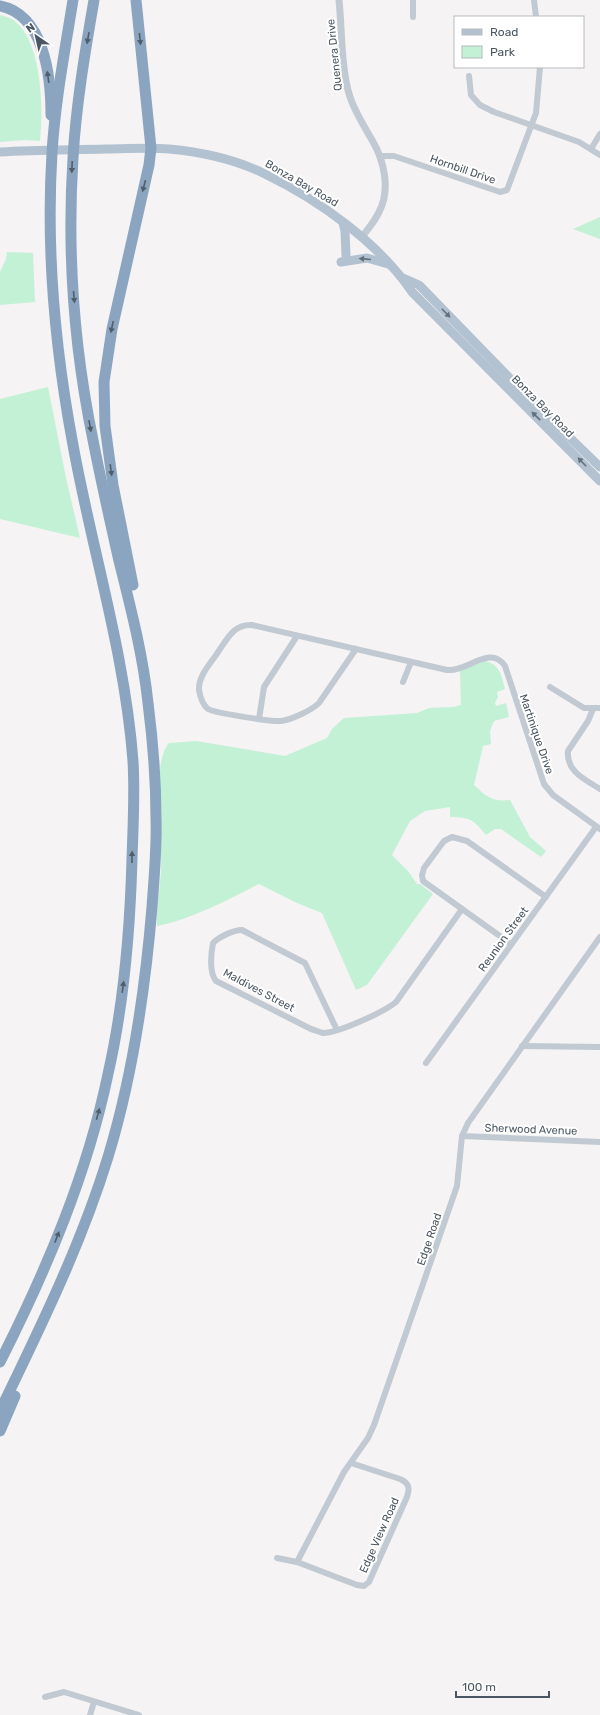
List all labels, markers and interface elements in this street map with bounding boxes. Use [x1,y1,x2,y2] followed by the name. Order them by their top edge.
[16,16,56,56] north arrow
[454,16,584,68] legend
[324,18,345,92] street label: Quenera Drive
[24,20,38,36] text: N
[490,25,518,39] text: Road
[84,32,90,45] one-way arrow
[137,33,144,45] one-way arrow
[490,45,516,59] text: Park
[45,71,52,83] one-way arrow
[428,152,497,187] street label: Hornbill Drive
[263,157,341,210] street label: Bonza Bay Road
[69,161,76,173] one-way arrow
[140,180,146,193] one-way arrow
[359,256,371,263] one-way arrow
[70,291,77,303] one-way arrow
[441,308,451,318] one-way arrow
[109,321,115,333] one-way arrow
[509,373,576,440] street label: Bonza Bay Road
[531,411,541,421] one-way arrow
[87,420,93,432] one-way arrow
[577,457,587,467] one-way arrow
[108,464,114,476] one-way arrow
[517,692,556,776] street label: Martinique Drive
[129,850,135,863] one-way arrow
[476,904,532,974] street label: Reunion Street
[221,966,297,1015] street label: Maldives Street
[120,981,126,993] one-way arrow
[95,1108,101,1120] one-way arrow
[484,1121,578,1138] street label: Sherwood Avenue
[414,1211,445,1267] street label: Edge Road
[55,1231,61,1243] one-way arrow
[357,1495,402,1575] street label: Edge View Road
[456,1673,549,1699] scale bar
[462,1680,496,1694] text: 100 m

